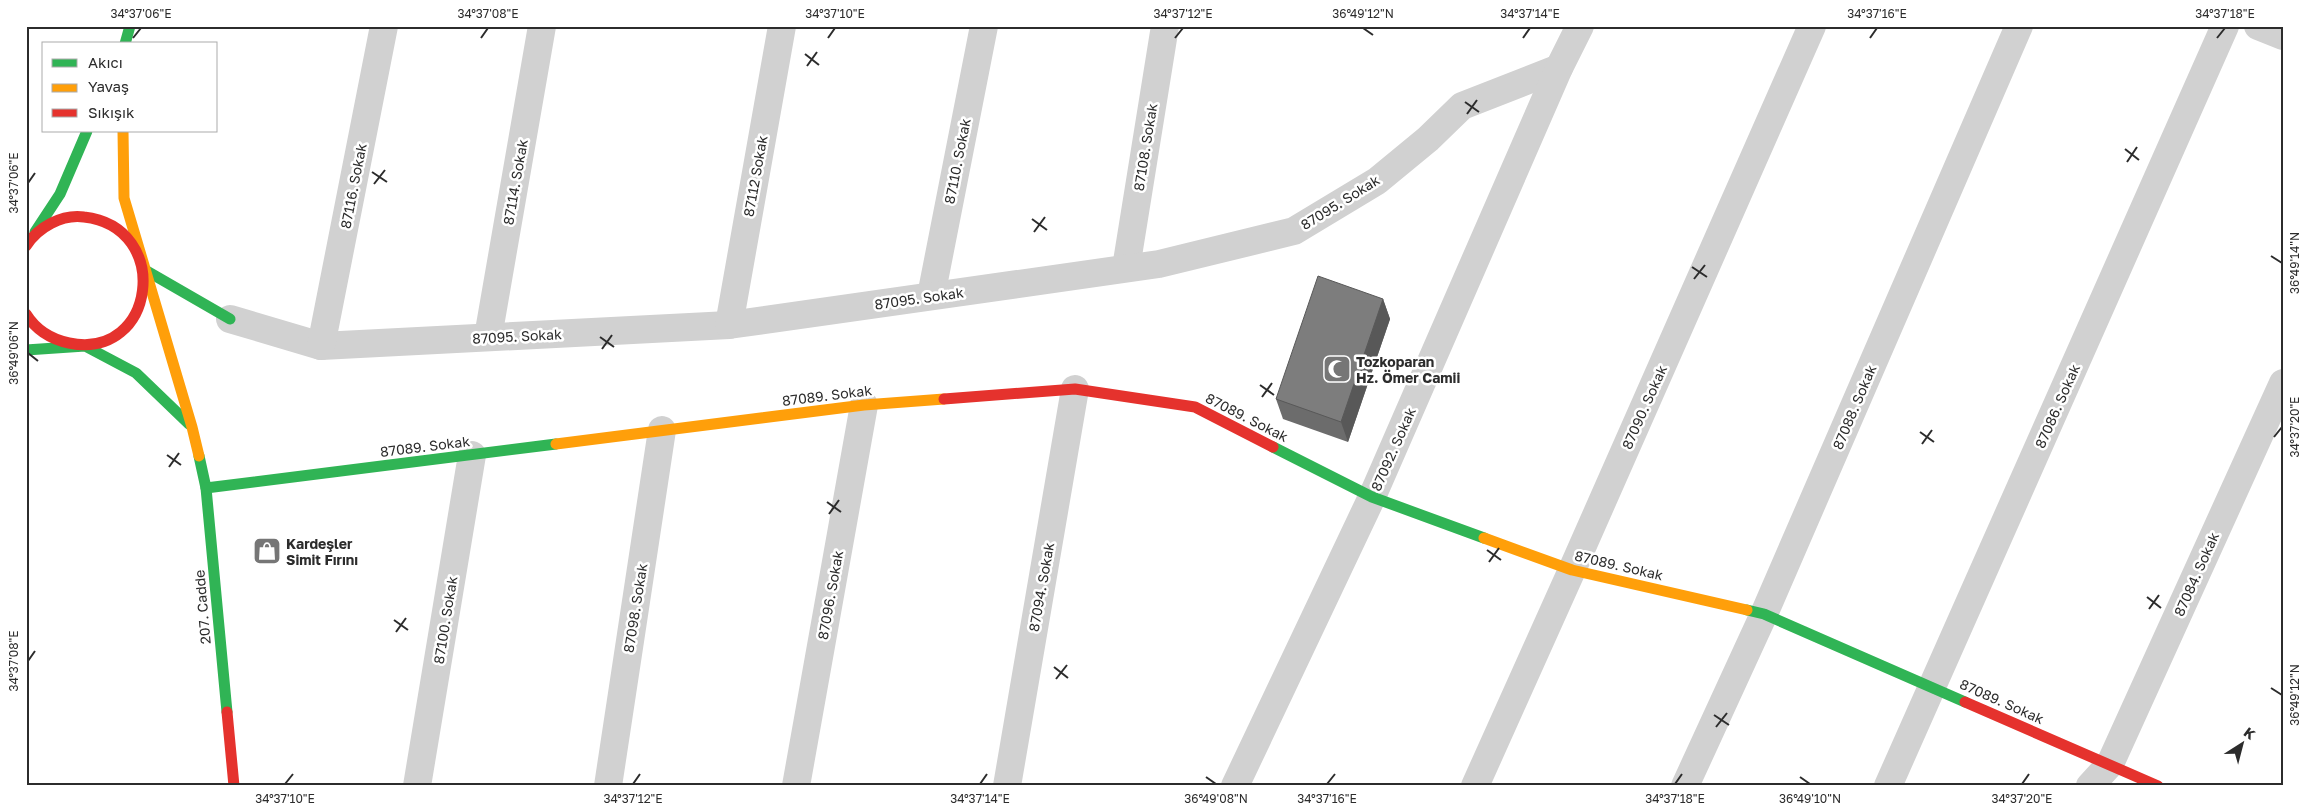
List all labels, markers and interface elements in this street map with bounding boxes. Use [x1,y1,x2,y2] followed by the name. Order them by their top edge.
[110,6,172,21] text: 34°37'06"E
[457,6,519,21] text: 34°37'08"E
[805,6,865,21] text: 34°37'10"E
[1153,6,1213,21] text: 34°37'12"E
[1332,6,1394,21] text: 36°49'12"N
[1500,6,1560,21] text: 34°37'14"E
[1847,6,1907,21] text: 34°37'16"E
[2195,6,2255,21] text: 34°37'18"E
[42,42,218,132] legend
[88,53,123,71] text: Akıcı
[88,77,129,95] text: Yavaş
[1130,102,1160,192] street label: 87108. Sokak
[88,103,135,121] text: Sıkışık
[940,117,974,205] street label: 87110. Sokak
[739,134,771,218] street label: 87112 Sokak
[499,138,531,226] street label: 87114. Sokak
[336,142,370,230] street label: 87116. Sokak
[6,152,21,214] text: 34°37'06"E
[1297,171,1383,233] street label: 87095. Sokak
[2287,232,2302,294] text: 36°49'14"N
[873,283,965,313] street label: 87095. Sokak
[6,321,21,385] text: 36°49'06"N
[472,325,562,347] street label: 87095. Sokak
[1356,353,1460,386] place label: Tozkoparan Hz. Ömer Camii
[1322,354,1352,384] mosque icon: Tozkoparan Hz. Ömer Camii
[2031,361,2083,451] street label: 87086. Sokak
[1618,362,1670,452] street label: 87090. Sokak
[1829,362,1880,452] street label: 87088. Sokak
[781,381,873,409] street label: 87089. Sokak
[1203,389,1291,445] street label: 87089. Sokak
[2287,397,2302,457] text: 34°37'20"E
[1367,404,1419,494] street label: 87092. Sokak
[379,432,471,460] street label: 87089. Sokak
[2170,529,2222,619] street label: 87084. Sokak
[286,535,358,568] place label: Kardeşler Simit Fırını
[252,536,282,566] shop icon: Kardeşler Simit Fırını
[1025,541,1057,633] street label: 87094. Sokak
[1573,547,1665,583] street label: 87089. Sokak
[814,549,846,641] street label: 87096. Sokak
[620,562,650,654] street label: 87098. Sokak
[190,569,214,645] street label: 207. Cadde
[430,575,460,665] street label: 87100. Sokak
[6,630,21,692] text: 34°37'08"E
[2287,664,2302,726] text: 36°49'12"N
[1957,675,2047,727] street label: 87089. Sokak
[2216,720,2266,770] north arrow
[2241,723,2259,743] text: K
[255,791,315,806] text: 34°37'10"E
[603,791,663,806] text: 34°37'12"E
[950,791,1010,806] text: 34°37'14"E
[1184,791,1248,806] text: 36°49'08"N
[1297,791,1357,806] text: 34°37'16"E
[1645,791,1705,806] text: 34°37'18"E
[1779,791,1841,806] text: 36°49'10"N
[1992,791,2052,806] text: 34°37'20"E

